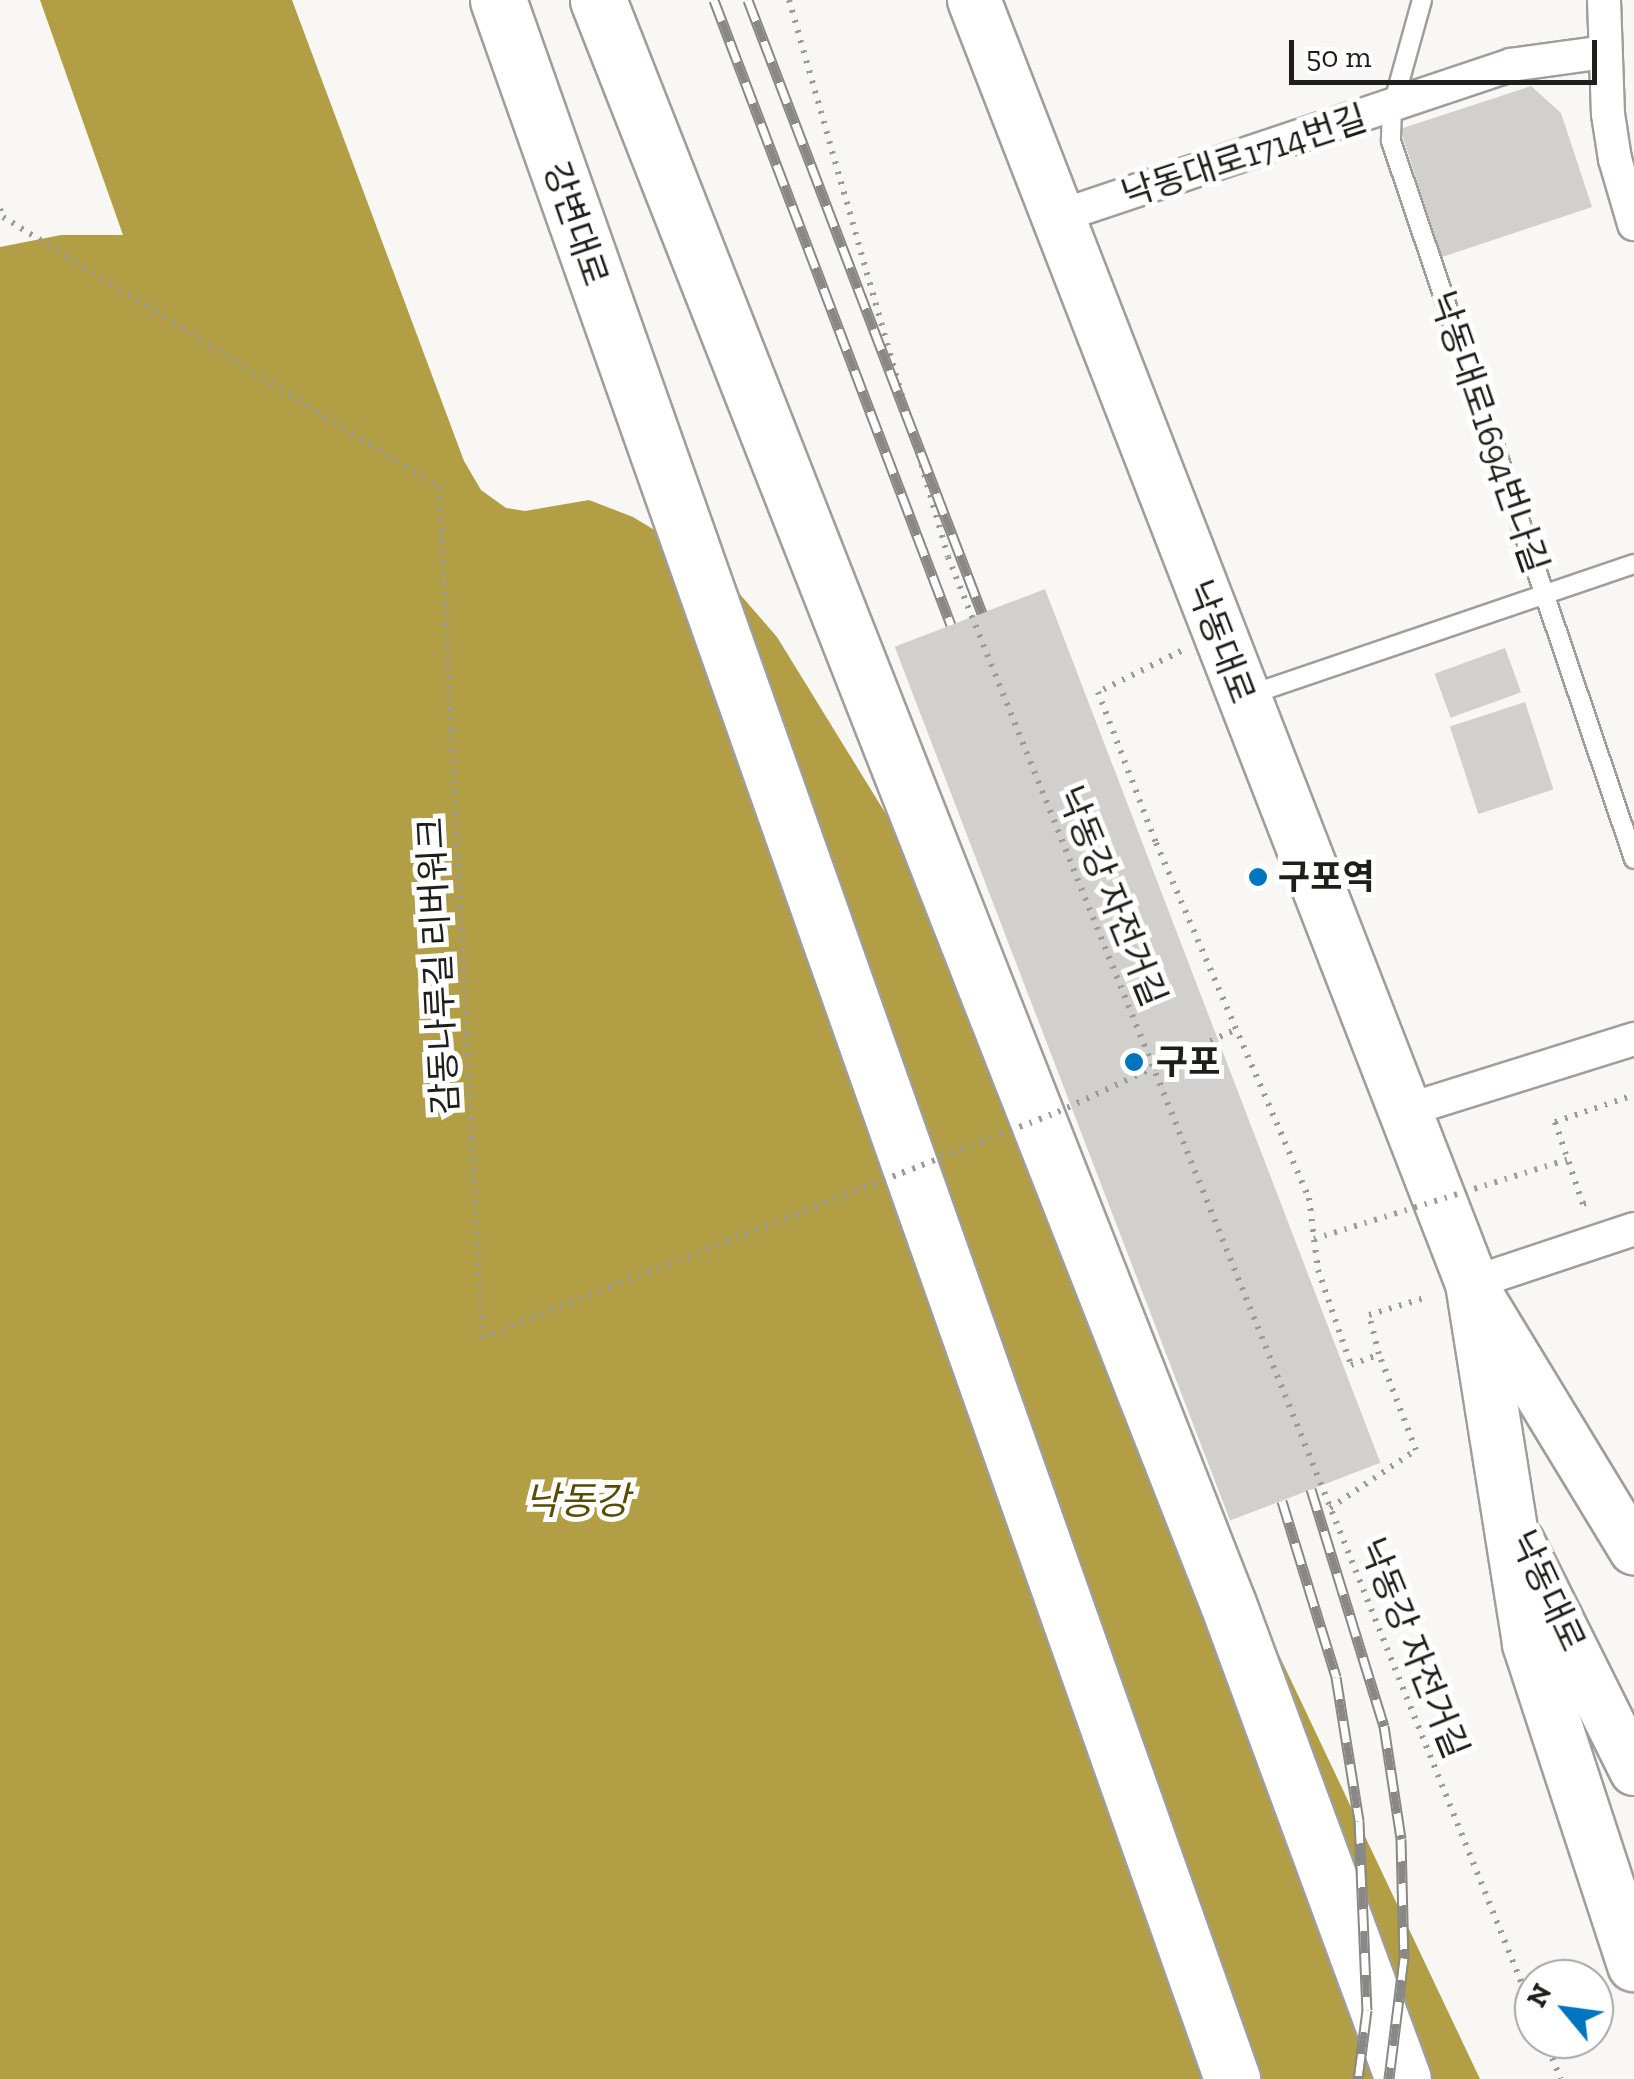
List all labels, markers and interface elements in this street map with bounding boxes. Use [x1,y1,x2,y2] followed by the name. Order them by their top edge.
[1294,20,1602,82] scale bar
[1306,39,1371,75] text: 50 m
[1116,97,1372,215] street label: 낙동대로1714번길
[535,156,617,292] street label: 강변대로
[1421,286,1557,578] street label: 낙동대로1694번나길
[1178,574,1264,710] street label: 낙동대로
[1049,780,1175,1012] street label: 낙동강 자전거길
[409,816,467,1116] street label: 감동나루길 리버워크
[1278,856,1375,898] place label: 구포역
[1247,866,1269,888] marker: 구포역
[1156,1041,1220,1083] place label: 구포
[1121,1049,1147,1075] marker: 구포
[525,1479,629,1525] water label: 낙동강
[1502,1524,1594,1658] street label: 낙동대로
[1351,1532,1477,1764] street label: 낙동강 자전거길
[1514,1959,1614,2059] north arrow
[1519,1978,1559,2012] text: N

